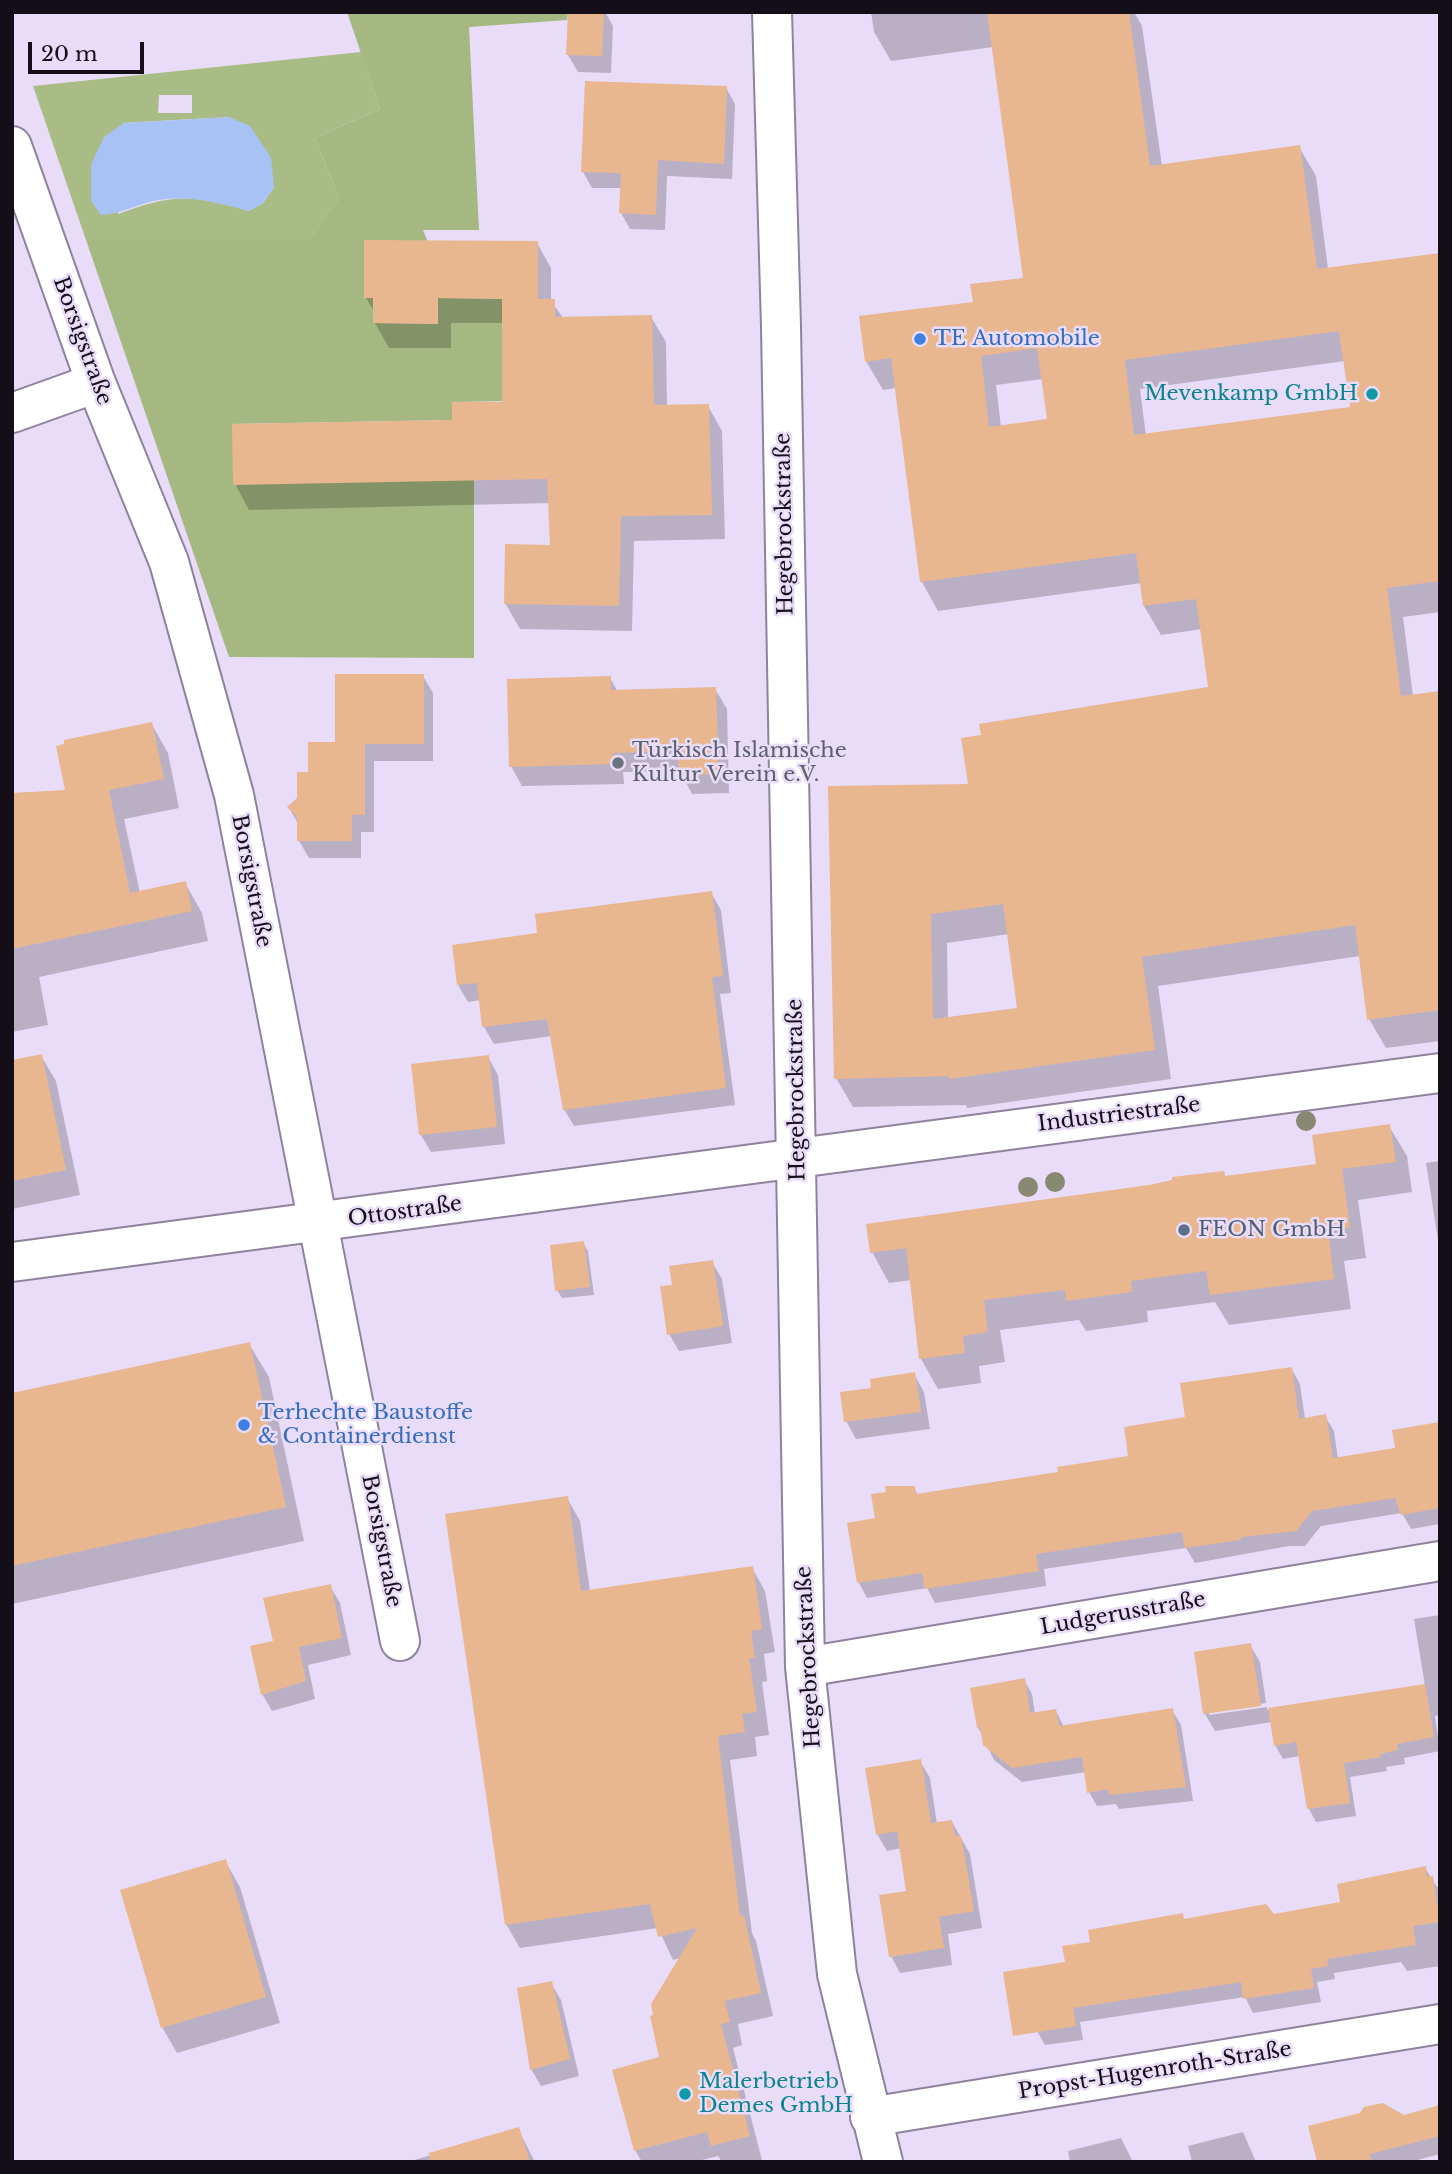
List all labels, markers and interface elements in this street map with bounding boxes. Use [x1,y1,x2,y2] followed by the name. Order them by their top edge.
[32,28,147,72] scale bar
[41,41,98,67] text: 20 m
[47,273,117,409] street label: Borsigstraße
[934,326,1100,352] place label: TE Automobile
[912,331,928,347] marker: TE Automobile
[1144,381,1358,407] place label: Mevenkamp GmbH
[1364,386,1380,402] marker: Mevenkamp GmbH
[771,433,799,615] street label: Hegebrockstraße
[632,738,847,788] place label: Türkisch Islamische Kultur Verein e.V.
[610,755,626,771] marker: Türkisch Islamische Kultur Verein e.V.
[226,813,276,949] street label: Borsigstraße
[783,999,811,1181] street label: Hegebrockstraße
[1036,1093,1202,1137] street label: Industriestraße
[346,1192,464,1232] street label: Ottostraße
[1198,1217,1345,1243] place label: FEON GmbH
[1176,1222,1192,1238] marker: FEON GmbH
[258,1400,473,1450] place label: Terhechte Baustoffe & Containerdienst
[236,1417,252,1433] marker: Terhechte Baustoffe & Containerdienst
[356,1473,406,1609] street label: Borsigstraße
[792,1565,826,1749] street label: Hegebrockstraße
[1039,1587,1207,1641] street label: Ludgerusstraße
[1017,2037,1293,2105] street label: Propst-Hugenroth-Straße
[699,2069,853,2119] place label: Malerbetrieb Demes GmbH
[677,2086,693,2102] marker: Malerbetrieb Demes GmbH

